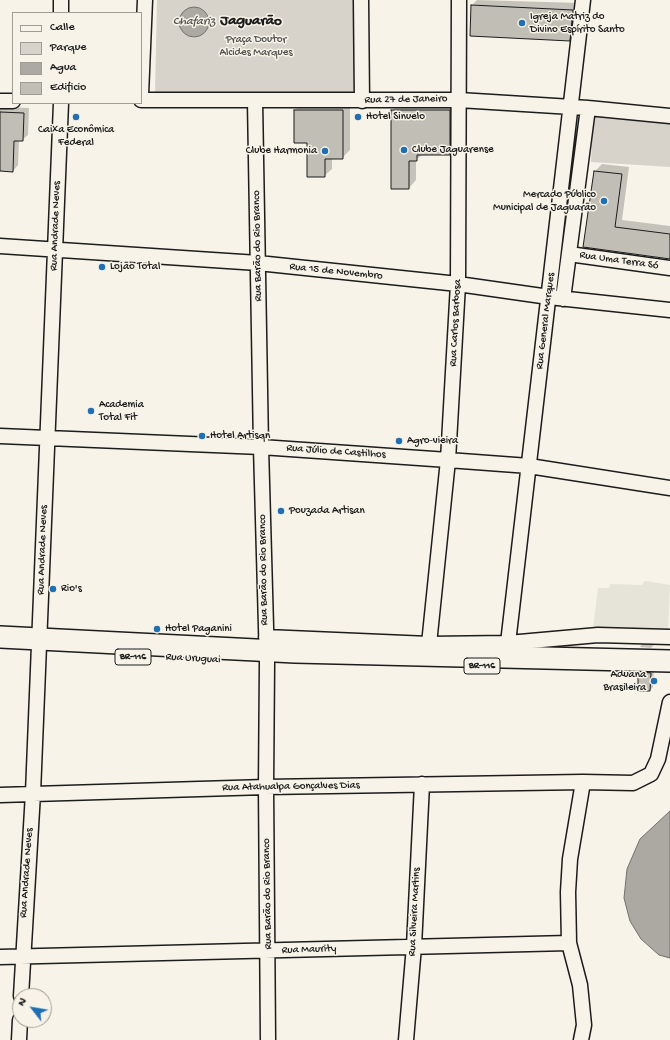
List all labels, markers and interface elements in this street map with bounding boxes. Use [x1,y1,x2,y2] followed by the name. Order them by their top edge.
[530,10,625,36] place label: Igreja Matriz do Divino Espírito Santo
[12,12,142,104] legend
[220,13,282,31] district label: Jaguarão
[173,15,215,29] water label: Chafariz
[517,18,527,28] marker: Igreja Matriz do Divino Espírito Santo
[50,21,75,35] text: Calle
[220,33,292,59] park label: Praça Doutor Alcides Marques
[50,41,87,55] text: Parque
[50,61,76,75] text: Agua
[50,81,86,95] text: Edificio
[364,93,448,107] street label: Rua 27 de Janeiro
[366,110,425,124] place label: Hotel Sinuelo
[71,112,81,122] marker: Caixa Econômica Federal
[353,112,363,122] marker: Hotel Sinuelo
[38,123,114,149] place label: Caixa Econômica Federal
[412,143,494,157] place label: Clube Jaguarense
[246,144,317,158] place label: Clube Harmonia
[399,145,409,155] marker: Clube Jaguarense
[320,146,330,156] marker: Clube Harmonia
[48,181,64,271] street label: Rua Andrade Neves
[493,188,596,214] place label: Mercado Público Municipal de Jaguarão
[250,190,266,302] street label: Rua Barão do Rio Branco
[599,196,609,206] marker: Mercado Público Municipal de Jaguarão
[579,249,659,273] street label: Rua Uma Terra Só
[110,260,160,274] place label: Lojão Total
[289,261,383,283] street label: Rua 15 de Novembro
[97,262,107,272] marker: Lojão Total
[534,272,558,370] street label: Rua General Marques
[447,279,465,367] street label: Rua Carlos Barbosa
[99,398,144,424] place label: Academia Total Fit
[86,406,96,416] marker: Academia Total Fit
[210,429,270,443] place label: Hotel Artisqn
[197,431,207,441] marker: Hotel Artisqn
[407,434,458,448] place label: Agro-vieira
[394,436,404,446] marker: Agro-vieira
[286,442,386,462] street label: Rua Júlio de Castilhos
[289,504,365,518] place label: Pouzada Artisan
[35,505,51,595] street label: Rua Andrade Neves
[276,506,286,516] marker: Pouzada Artisan
[256,514,272,626] street label: Rua Barão do Rio Branco
[61,582,82,596] place label: Rio's
[48,584,58,594] marker: Rio's
[165,622,232,636] place label: Hotel Paganini
[152,624,162,634] marker: Hotel Paganini
[115,649,151,665] road number: BR-116
[165,651,221,667] street label: Rua Uruguai
[464,658,500,674] road number: BR-116
[603,668,646,694] place label: Aduana Brasileira
[649,676,659,686] marker: Aduana Brasileira
[222,779,360,795] street label: Rua Atahualpa Gonçalves Dias
[17,828,37,918] street label: Rua Andrade Neves
[260,838,276,950] street label: Rua Barão do Rio Branco
[406,867,424,957] street label: Rua Silveira Martins
[281,942,337,958] street label: Rua Maurity
[12,988,52,1028] north arrow
[16,996,30,1009] text: N

